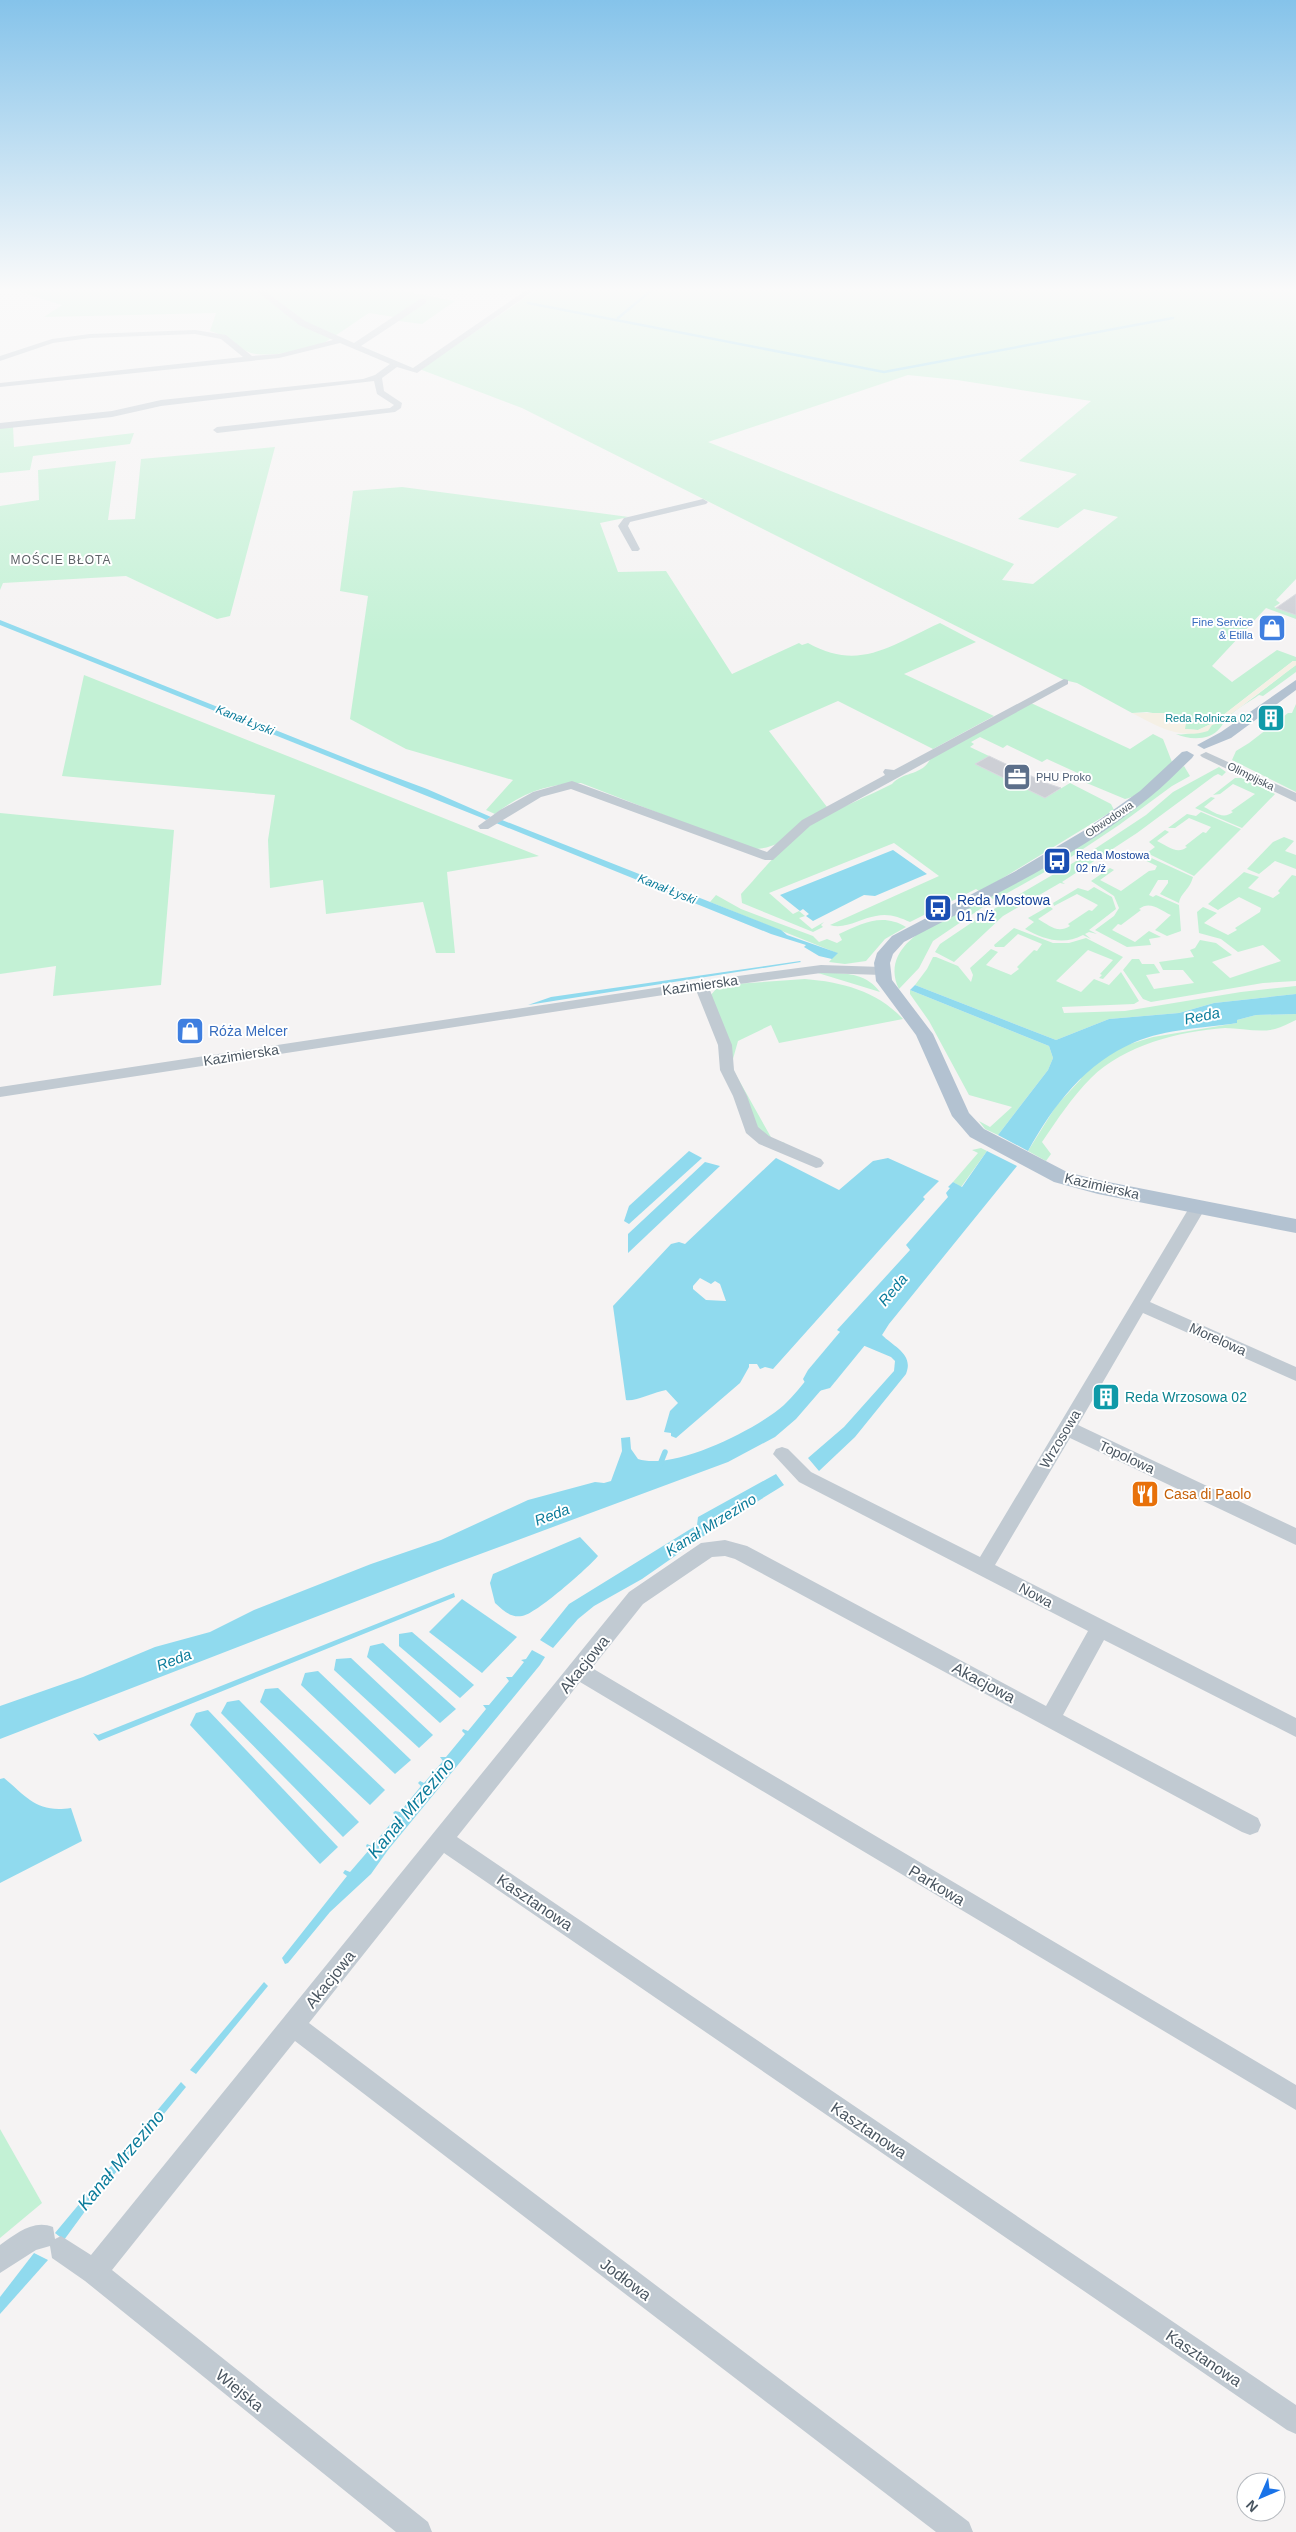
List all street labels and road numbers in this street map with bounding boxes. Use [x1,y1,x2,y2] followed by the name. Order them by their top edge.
[1226,759,1277,793] street label: Olimpijska
[1083,798,1136,839] street label: Obwodowa
[661,972,739,998] street label: Kazimierska
[202,1041,280,1069] street label: Kazimierska
[1063,1170,1141,1202] street label: Kazimierska
[1187,1319,1249,1359] street label: Morelowa
[1036,1407,1084,1471] street label: Wrzosowa
[1097,1437,1157,1477] street label: Topolowa
[1016,1580,1056,1611] street label: Nowa
[556,1632,613,1696] street label: Akacjowa
[950,1659,1018,1706] street label: Akacjowa
[906,1862,968,1909] street label: Parkowa
[494,1871,576,1934] street label: Kasztanowa
[302,1947,359,2011] street label: Akacjowa
[828,2099,910,2162] street label: Kasztanowa
[597,2255,654,2304] street label: Jodłowa
[1163,2327,1245,2390] street label: Kasztanowa
[213,2366,267,2415] street label: Wiejska

